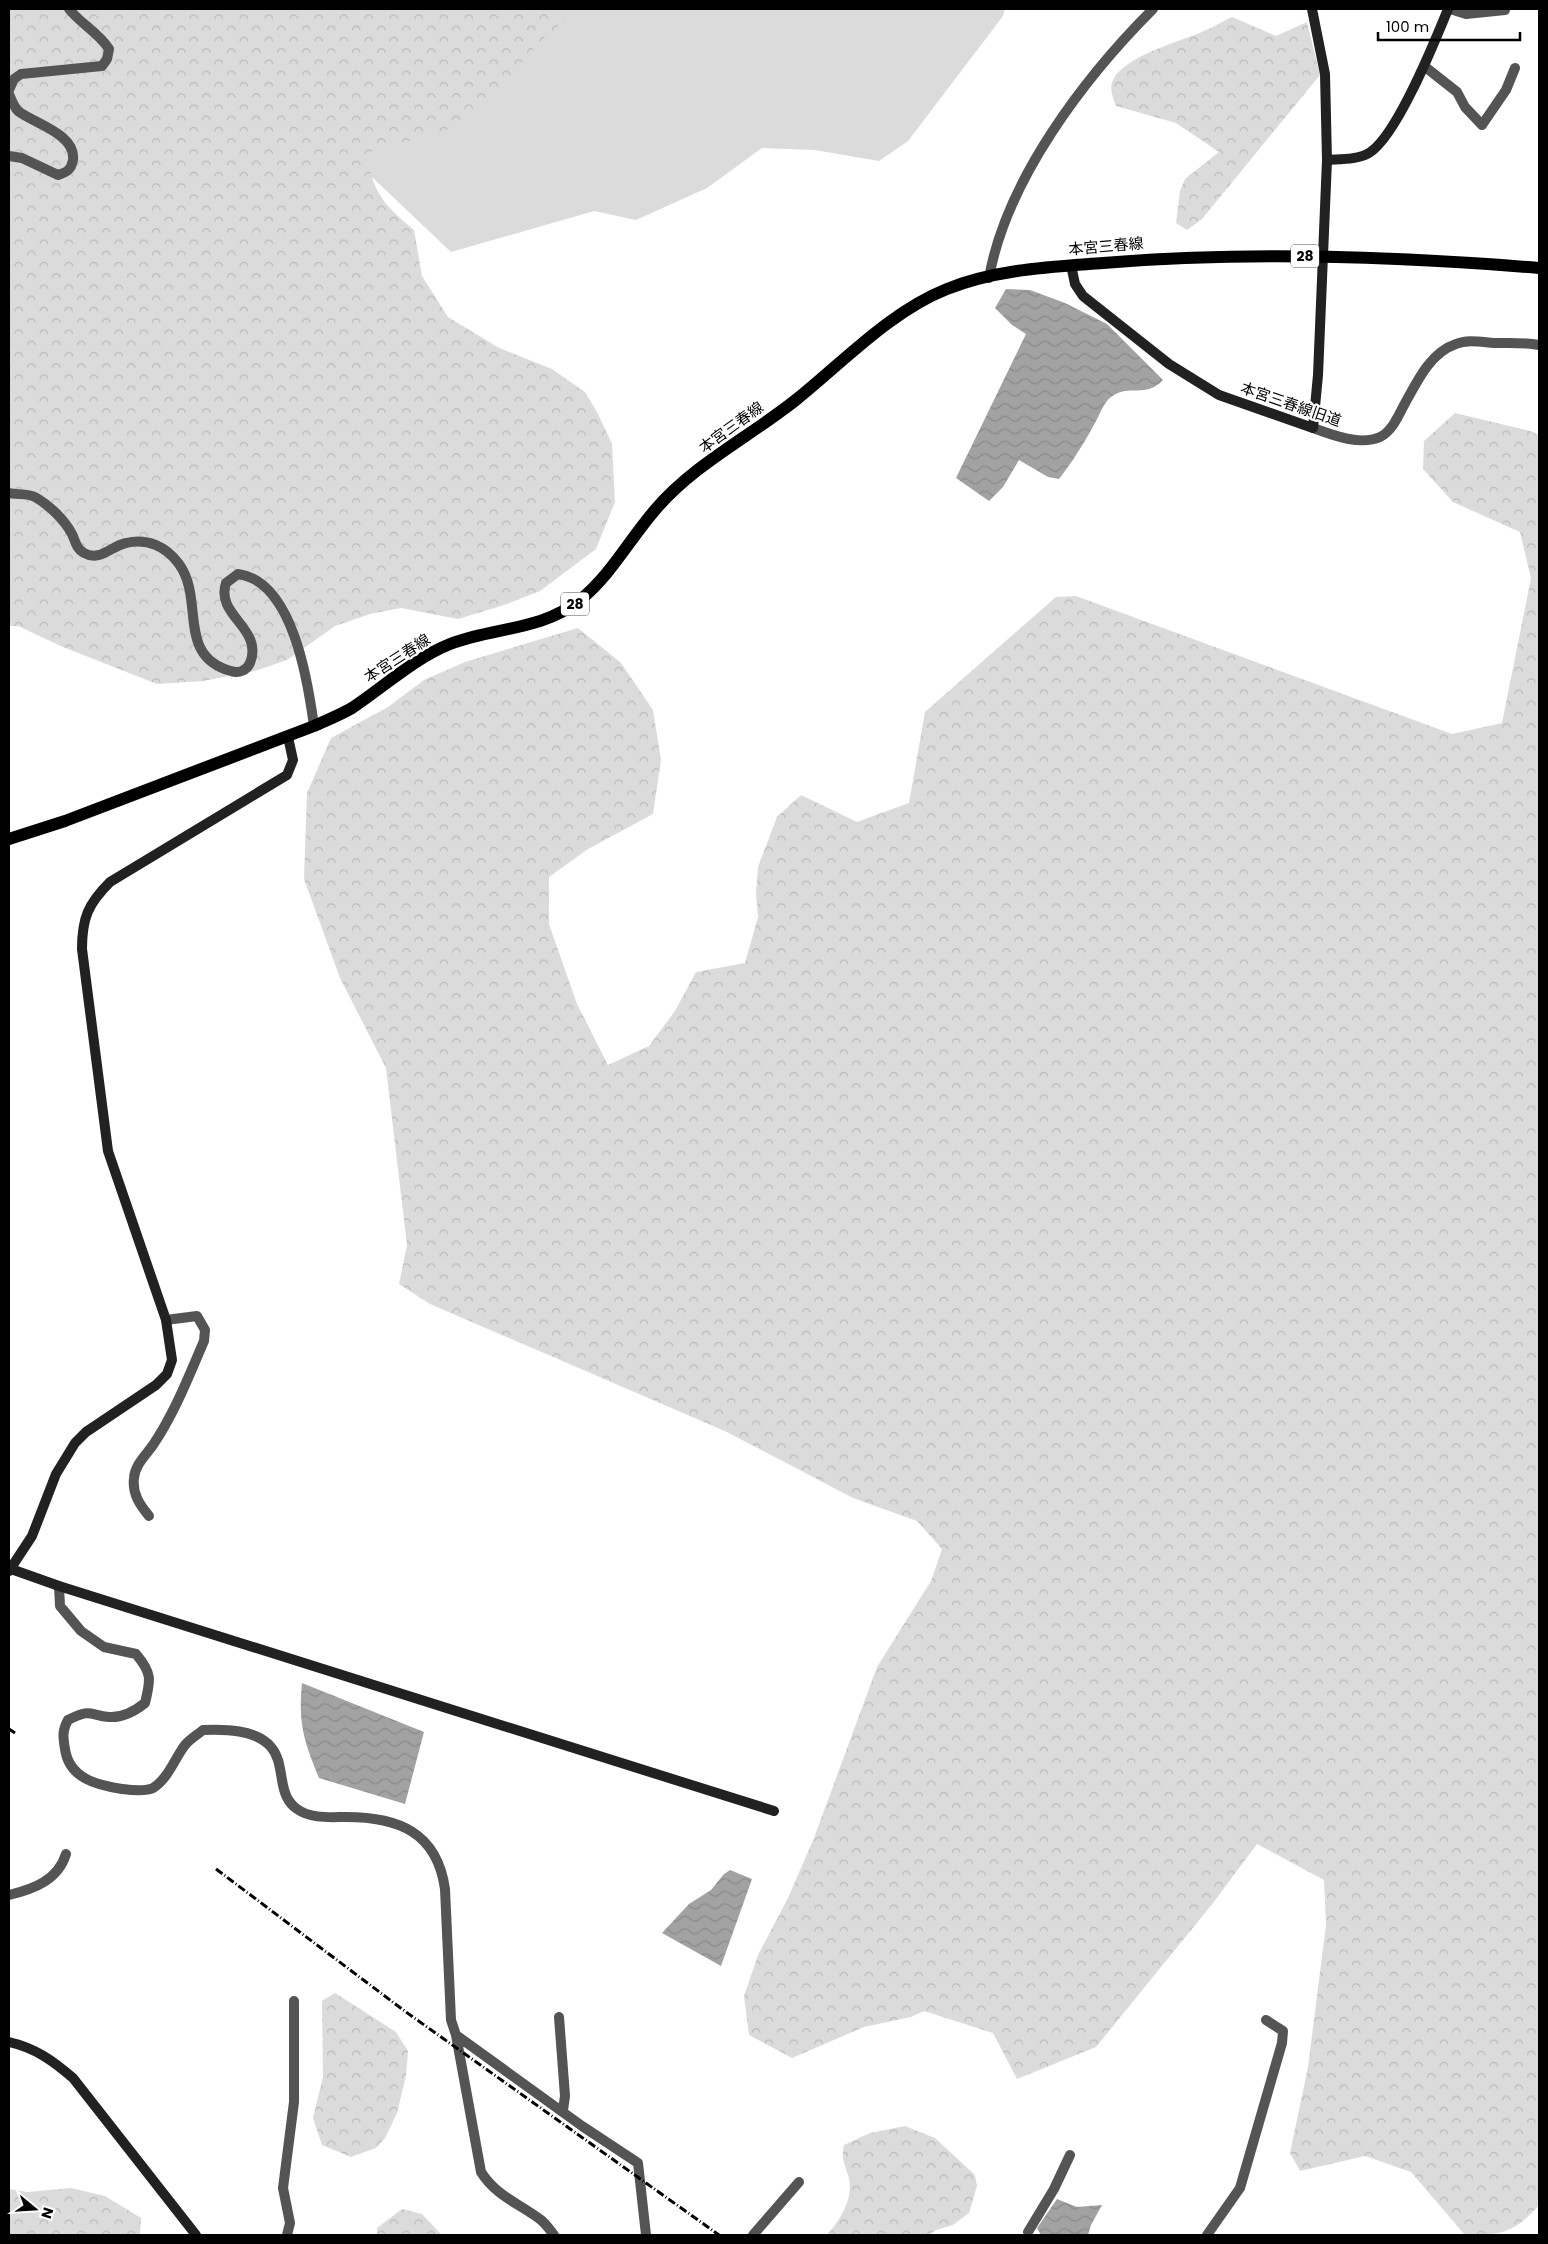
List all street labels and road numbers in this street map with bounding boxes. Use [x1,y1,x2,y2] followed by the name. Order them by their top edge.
[1068,232,1144,260] street label: 本宮三春線
[1291,245,1319,268] road number: 28
[1238,377,1344,431] street label: 本宮三春線旧道
[694,396,768,458] street label: 本宮三春線
[561,592,589,616] road number: 28
[360,629,434,687] street label: 本宮三春線

